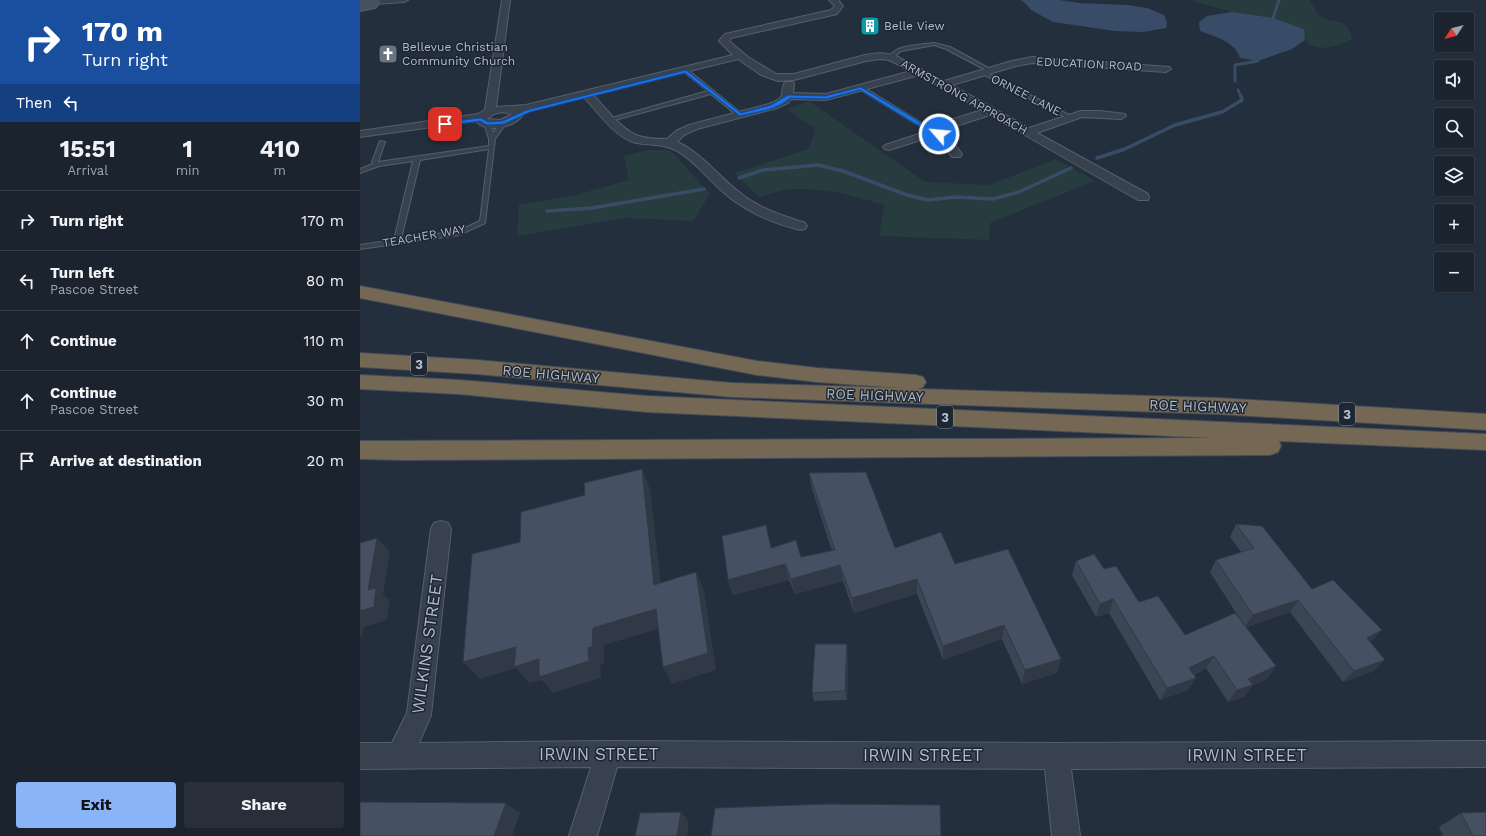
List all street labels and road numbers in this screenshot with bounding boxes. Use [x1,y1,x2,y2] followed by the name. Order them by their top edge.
[1036,54,1142,74] street label: EDUCATION ROAD
[898,56,1030,138] street label: ARMSTRONG APPROACH
[989,71,1064,119] street label: ORNEE LANE
[381,222,467,250] street label: TEACHER WAY
[411,353,427,375] road number: 3
[502,362,600,386] street label: ROE HIGHWAY
[826,385,924,405] street label: ROE HIGHWAY
[1149,396,1247,416] street label: ROE HIGHWAY
[1339,403,1355,425] road number: 3
[937,406,953,428] road number: 3
[407,573,447,715] street label: WILKINS STREET
[539,744,659,764] street label: IRWIN STREET
[863,745,983,765] street label: IRWIN STREET
[1187,745,1307,765] street label: IRWIN STREET

